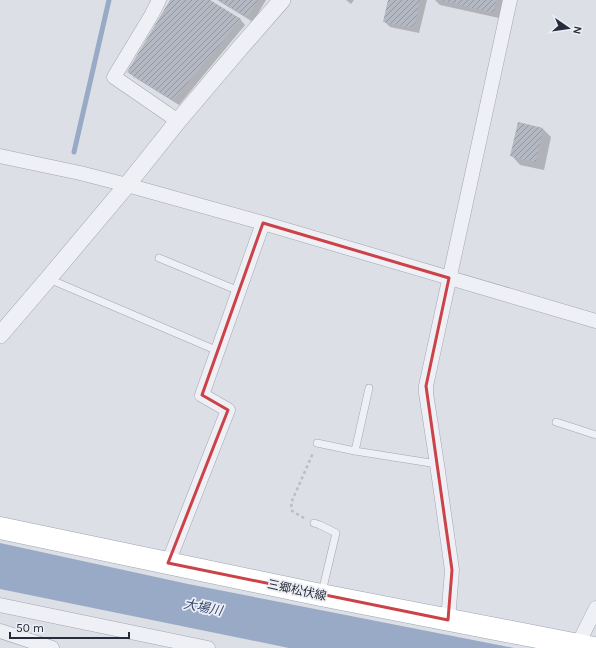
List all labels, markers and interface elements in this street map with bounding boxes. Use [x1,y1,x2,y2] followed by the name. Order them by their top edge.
[548,8,588,48] north arrow
[570,25,584,35] text: N
[266,577,328,603] street label: 三郷松伏線
[182,596,226,618] water label: 大場川
[10,614,129,640] scale bar
[16,621,44,635] text: 50 m

